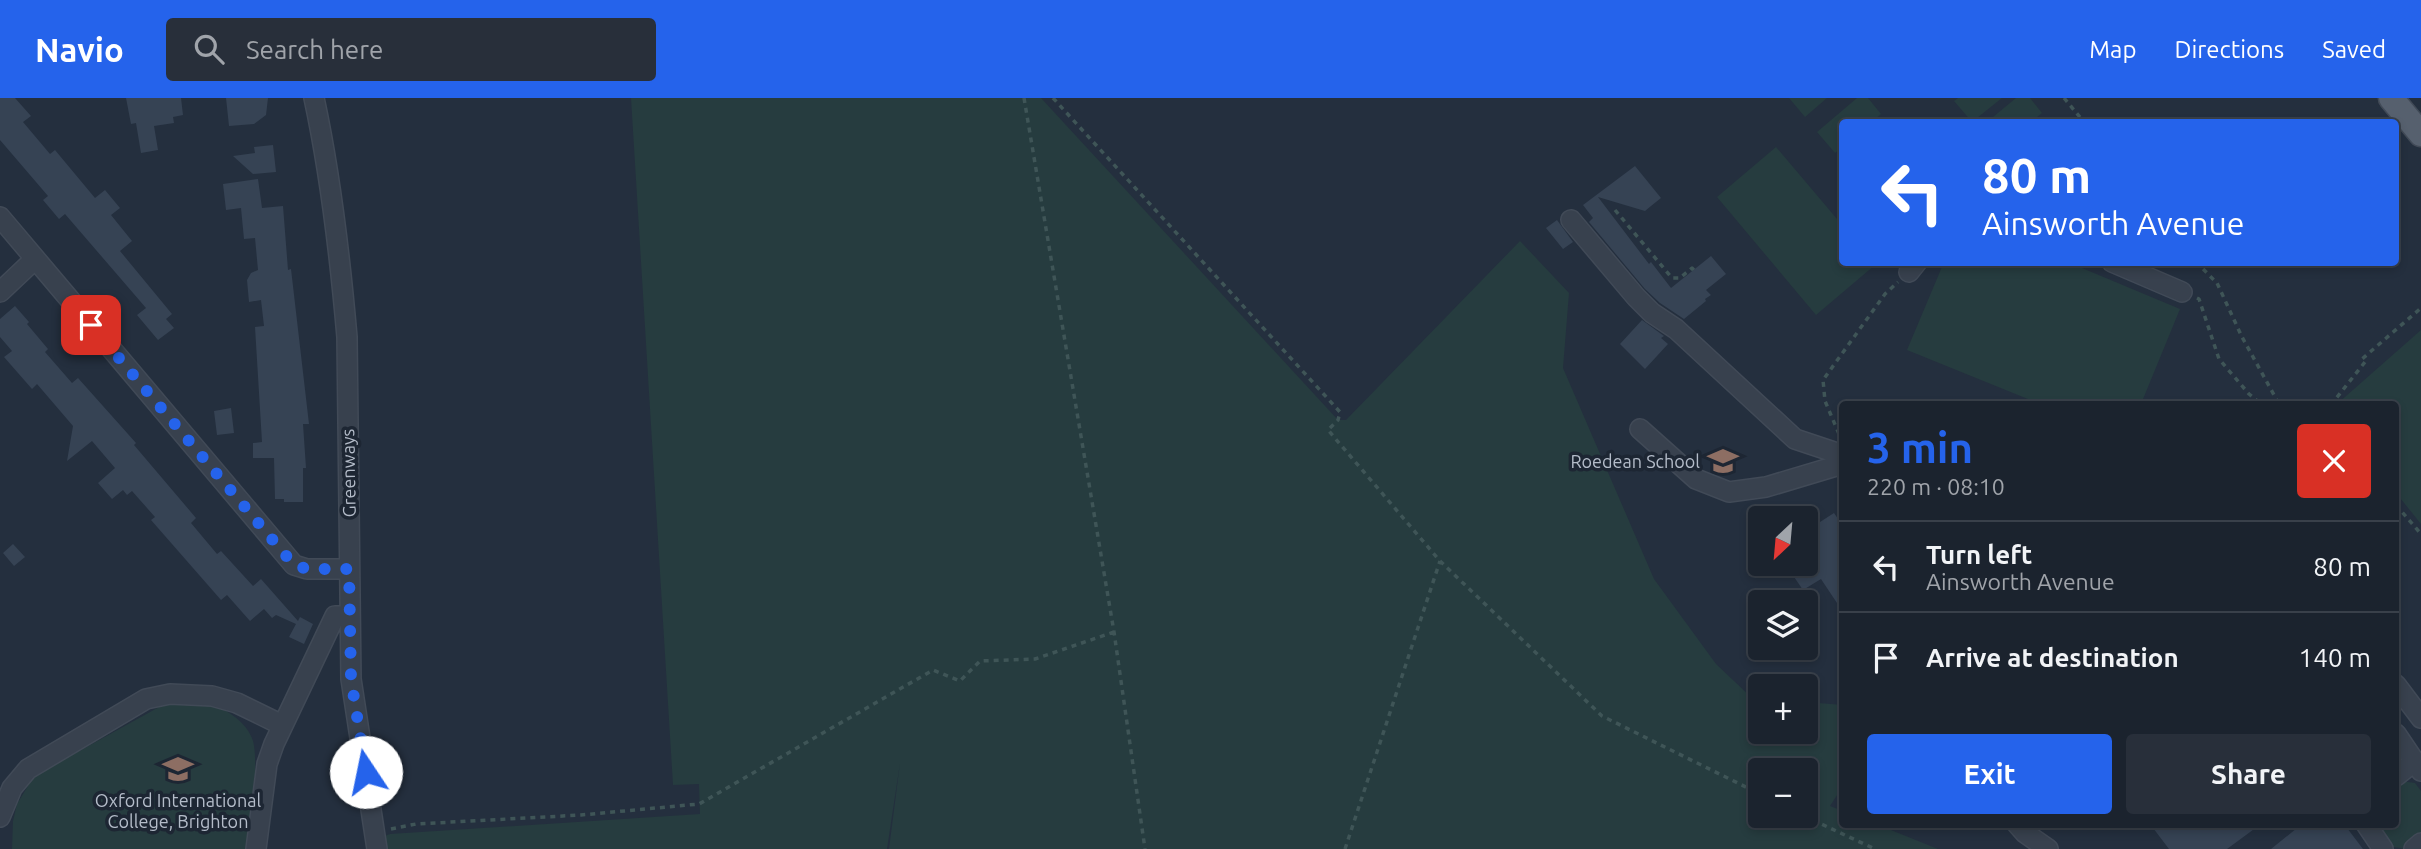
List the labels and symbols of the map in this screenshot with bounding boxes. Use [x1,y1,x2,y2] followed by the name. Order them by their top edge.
[61,295,121,355] pin
[337,428,359,517] street label: Greenways
[1706,444,1740,478] school or university icon: Roedean School
[1570,451,1700,471] place label: Roedean School
[1748,506,1818,576] north arrow
[329,735,403,809] position arrow
[161,752,195,786] school or university icon: Oxford International College, Brighton
[95,790,261,831] place label: Oxford International College, Brighton

